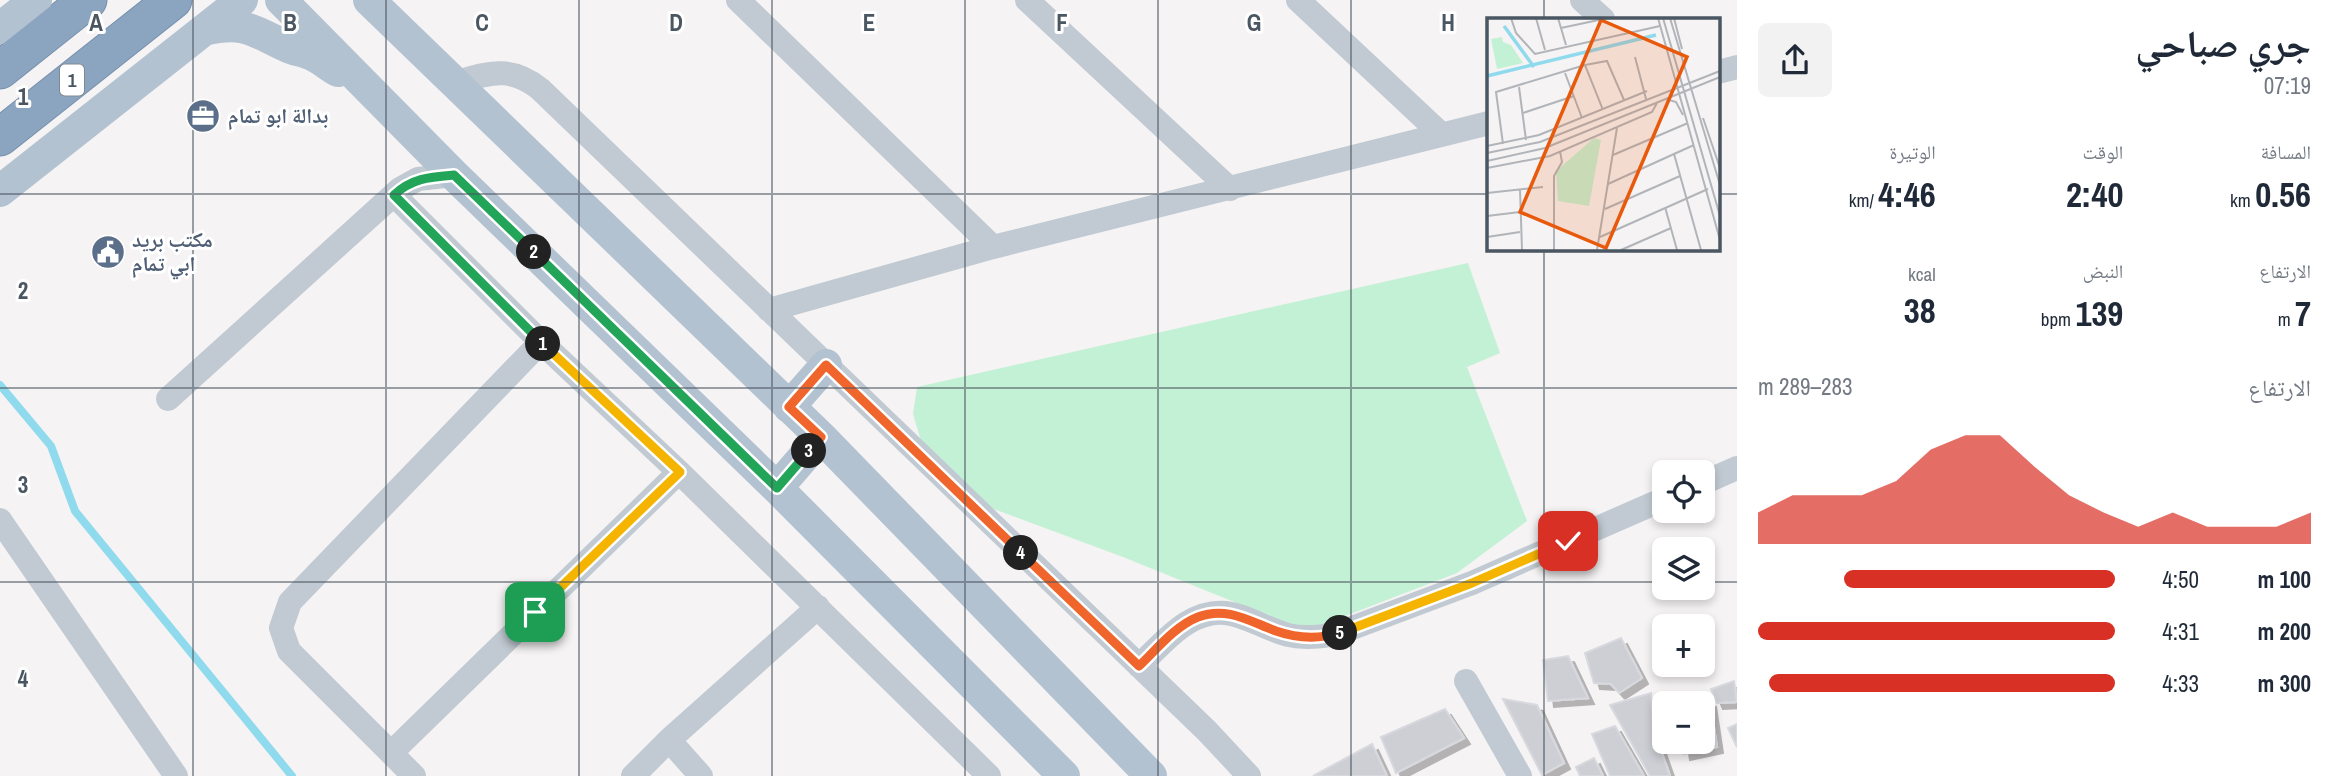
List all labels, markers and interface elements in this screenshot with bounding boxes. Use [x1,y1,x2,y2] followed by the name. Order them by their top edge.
[89,7,103,38] text: A
[283,7,297,38] text: B
[475,7,489,38] text: C
[669,7,683,38] text: D
[863,7,875,38] text: E
[1056,7,1068,38] text: F
[1247,7,1261,38] text: G
[1441,7,1455,38] text: H
[1487,18,1720,250] inset map
[2135,18,2311,69] text: جري صباحي
[1758,23,1832,97] button: share
[60,64,84,96] road number: 1
[2264,70,2311,101] text: 07:19
[18,81,29,112] text: 1
[184,97,222,135] office icon: بدالة ابو تمام
[228,101,328,130] place label: بدالة ابو تمام
[1889,139,1936,165] text: الوتيرة
[2082,139,2123,165] text: الوقت
[2261,139,2311,165] text: المسافة
[1878,171,1936,218] text: 4:46
[2066,171,2123,218] text: 2:40
[2255,171,2311,218] text: 0.56
[1849,187,1878,213] text: /km
[2230,187,2255,213] text: km
[132,225,213,280] place label: مكتب بريد ابي تمام
[89,233,127,271] public building icon: مكتب بريد ابي تمام
[516,234,552,270] pin: 2
[529,238,538,264] text: 2
[2083,258,2123,284] text: النبض
[2259,258,2311,284] text: الارتفاع
[1908,261,1936,287] text: kcal
[18,275,28,306] text: 2
[1904,287,1936,334] text: 38
[2075,290,2123,337] text: 139
[2295,290,2311,337] text: 7
[2041,306,2075,332] text: bpm
[2278,306,2295,332] text: m
[526,326,560,362] pin: 1
[538,330,547,356] text: 1
[1758,371,1852,402] text: 283–289 m
[2248,372,2311,403] text: الارتفاع
[792,434,826,468] pin: 3
[804,437,813,463] text: 3
[1652,460,1715,754] map controls
[1652,460,1715,523] button: locate
[18,469,28,500] text: 3
[1538,511,1598,571] pin
[1549,522,1587,560] icon: check
[1004,536,1038,570] pin: 4
[1652,537,1715,600] button: layers
[1016,539,1025,565] text: 4
[2162,564,2199,595] text: 4:50
[2258,564,2311,595] text: 100 m
[505,582,565,642] pin
[516,593,554,631] icon: arrive
[1652,614,1715,677] button: +
[1322,616,1358,650] pin: 5
[2162,616,2199,647] text: 4:31
[2258,616,2311,647] text: 200 m
[1335,619,1344,645] text: 5
[18,663,29,694] text: 4
[2162,668,2199,699] text: 4:33
[2258,668,2311,699] text: 300 m
[1652,691,1715,754] button: −

